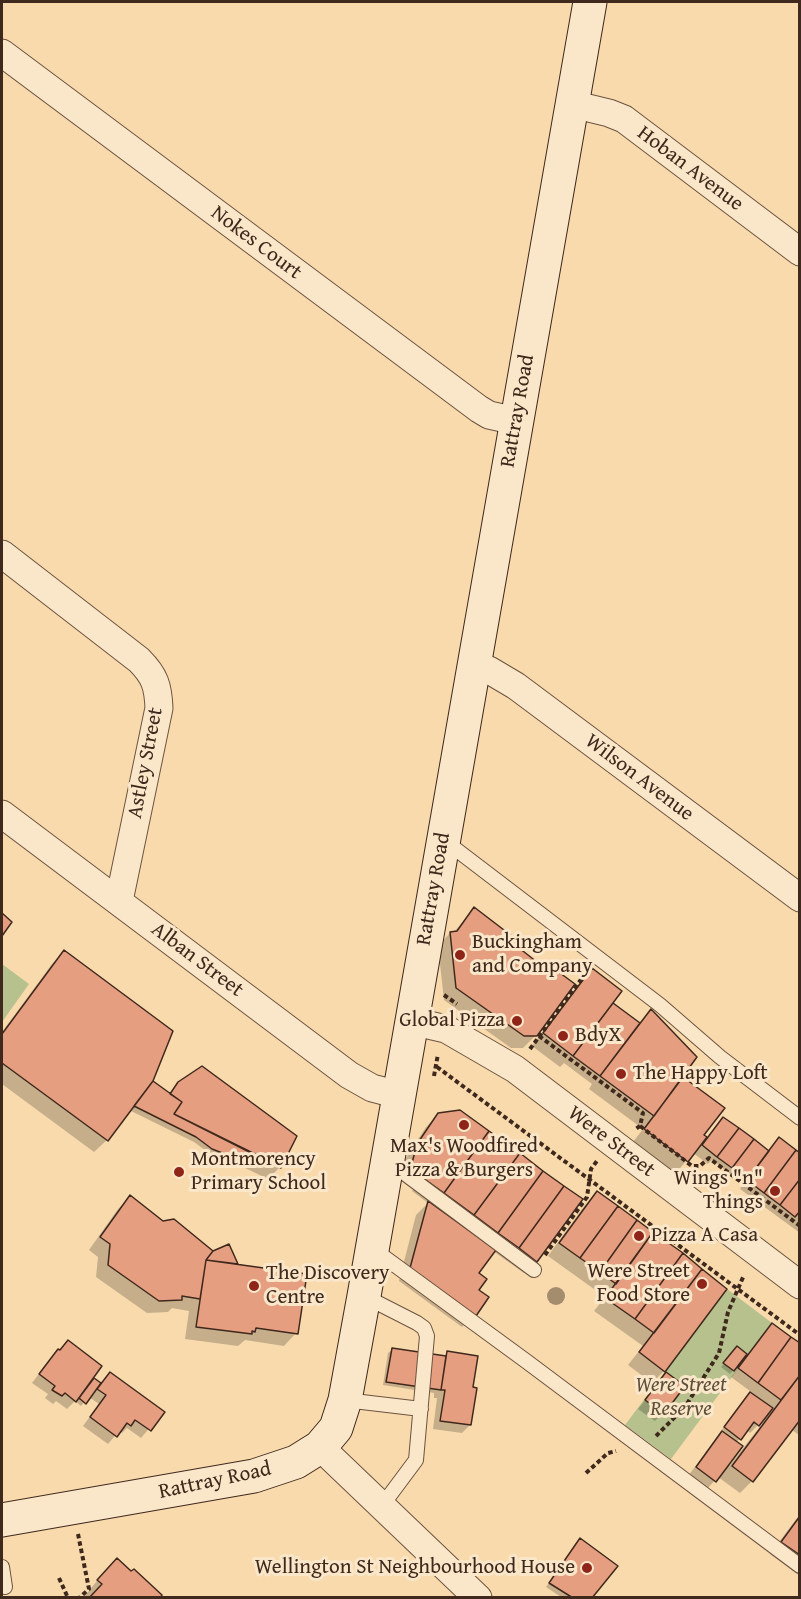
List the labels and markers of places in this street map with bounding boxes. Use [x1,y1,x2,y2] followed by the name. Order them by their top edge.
[472,930,592,980] place label: Buckingham and Company
[453,948,467,962] marker: Buckingham and Company
[399,1008,505,1034] place label: Global Pizza
[510,1014,524,1028] marker: Global Pizza
[575,1023,622,1049] place label: BdyX
[556,1029,570,1043] marker: BdyX
[633,1061,768,1087] place label: The Happy Loft
[614,1067,628,1081] marker: The Happy Loft
[457,1118,471,1132] marker: Max's Woodfired Pizza & Burgers
[390,1134,538,1184] place label: Max's Woodfired Pizza & Burgers
[191,1147,326,1197] place label: Montmorency Primary School
[172,1165,186,1179] marker: Montmorency Primary School
[674,1166,763,1216] place label: Wings "n" Things
[768,1184,782,1198] marker: Wings "n" Things
[651,1223,758,1249] place label: Pizza A Casa
[632,1229,646,1243] marker: Pizza A Casa
[587,1259,690,1309] place label: Were Street Food Store
[266,1261,390,1311] place label: The Discovery Centre
[695,1277,709,1291] marker: Were Street Food Store
[247,1279,261,1293] marker: The Discovery Centre
[255,1555,575,1581] place label: Wellington St Neighbourhood House
[580,1561,594,1575] marker: Wellington St Neighbourhood House

